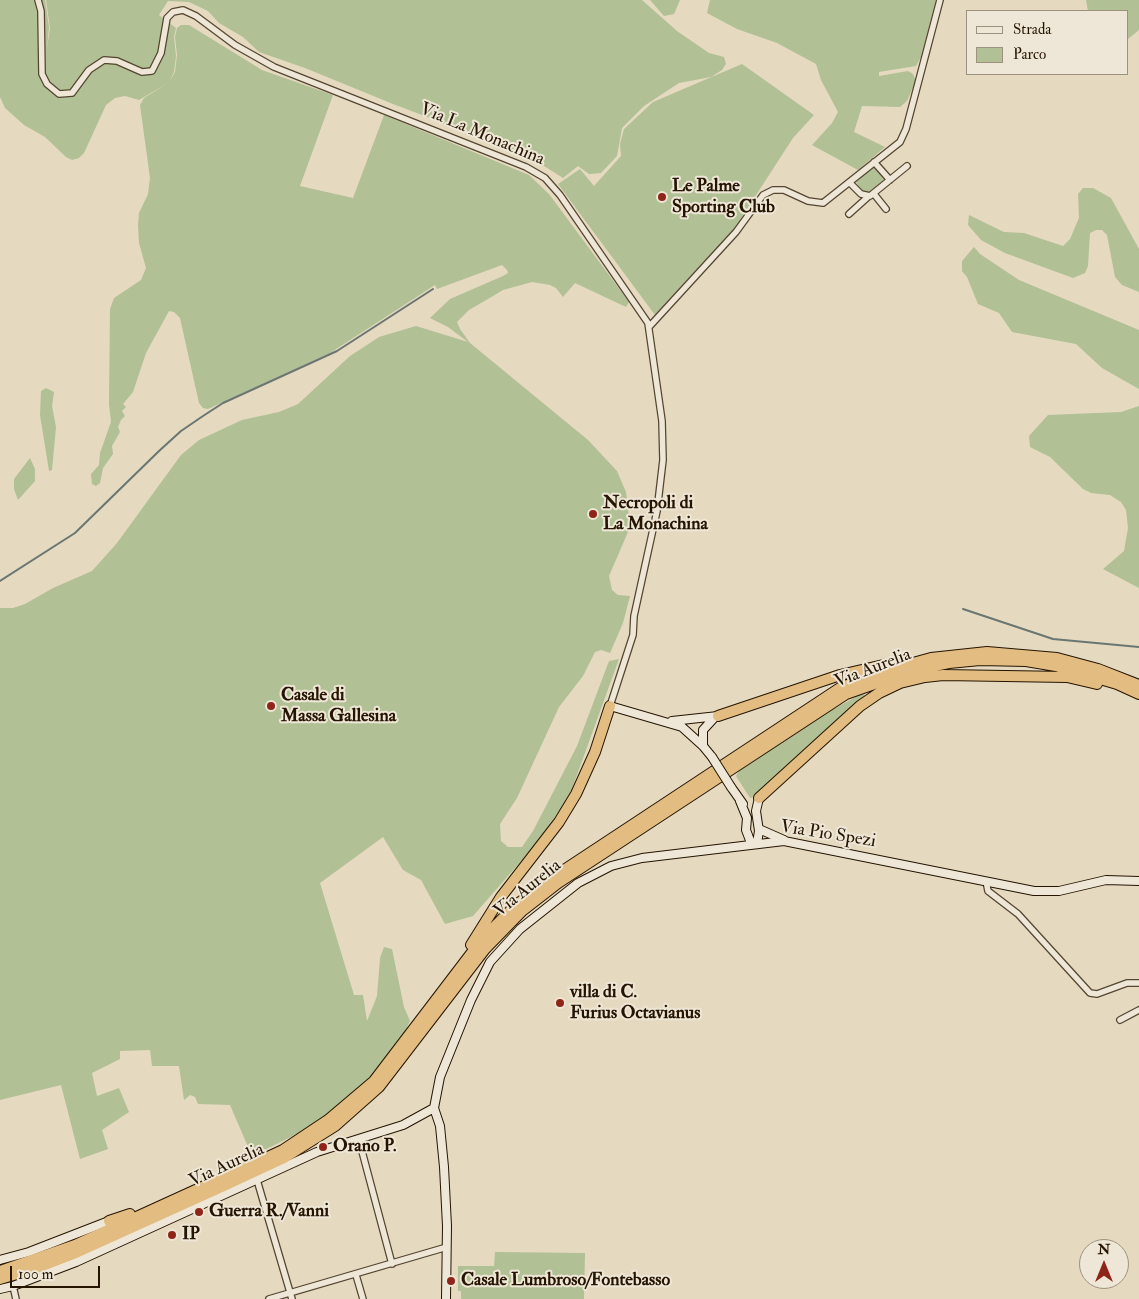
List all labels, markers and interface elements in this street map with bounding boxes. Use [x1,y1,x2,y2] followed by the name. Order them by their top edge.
[966,10,1129,75] legend
[1013,20,1052,39] text: Strada
[1013,45,1046,64] text: Parco
[416,99,548,171] street label: Via La Monachina
[672,176,775,218] place label: Le Palme Sporting Club
[656,191,668,203] marker: Le Palme Sporting Club
[603,493,708,536] place label: Necropoli di La Monachina
[587,508,599,520] marker: Necropoli di La Monachina
[832,645,914,693] street label: Via Aurelia
[281,685,396,728] place label: Casale di Massa Gallesina
[265,700,277,712] marker: Casale di Massa Gallesina
[779,817,877,853] street label: Via Pio Spezi
[490,855,566,923] street label: Via Aurelia
[570,982,700,1024] place label: villa di C. Furius Octavianus
[554,997,566,1009] marker: villa di C. Furius Octavianus
[333,1136,397,1158] place label: Orano P.
[186,1139,268,1193] street label: Via Aurelia
[317,1141,329,1153] marker: Orano P.
[209,1201,329,1223] place label: Guerra R./Vanni
[193,1206,205,1218] marker: Guerra R./Vanni
[182,1224,200,1246] place label: IP
[166,1229,178,1241] marker: IP
[1079,1239,1129,1289] north arrow
[1098,1241,1110,1258] text: N
[12,1256,102,1288] scale bar
[18,1265,53,1284] text: 100 m
[461,1270,670,1292] place label: Casale Lumbroso/Fontebasso
[445,1275,457,1287] marker: Casale Lumbroso/Fontebasso

